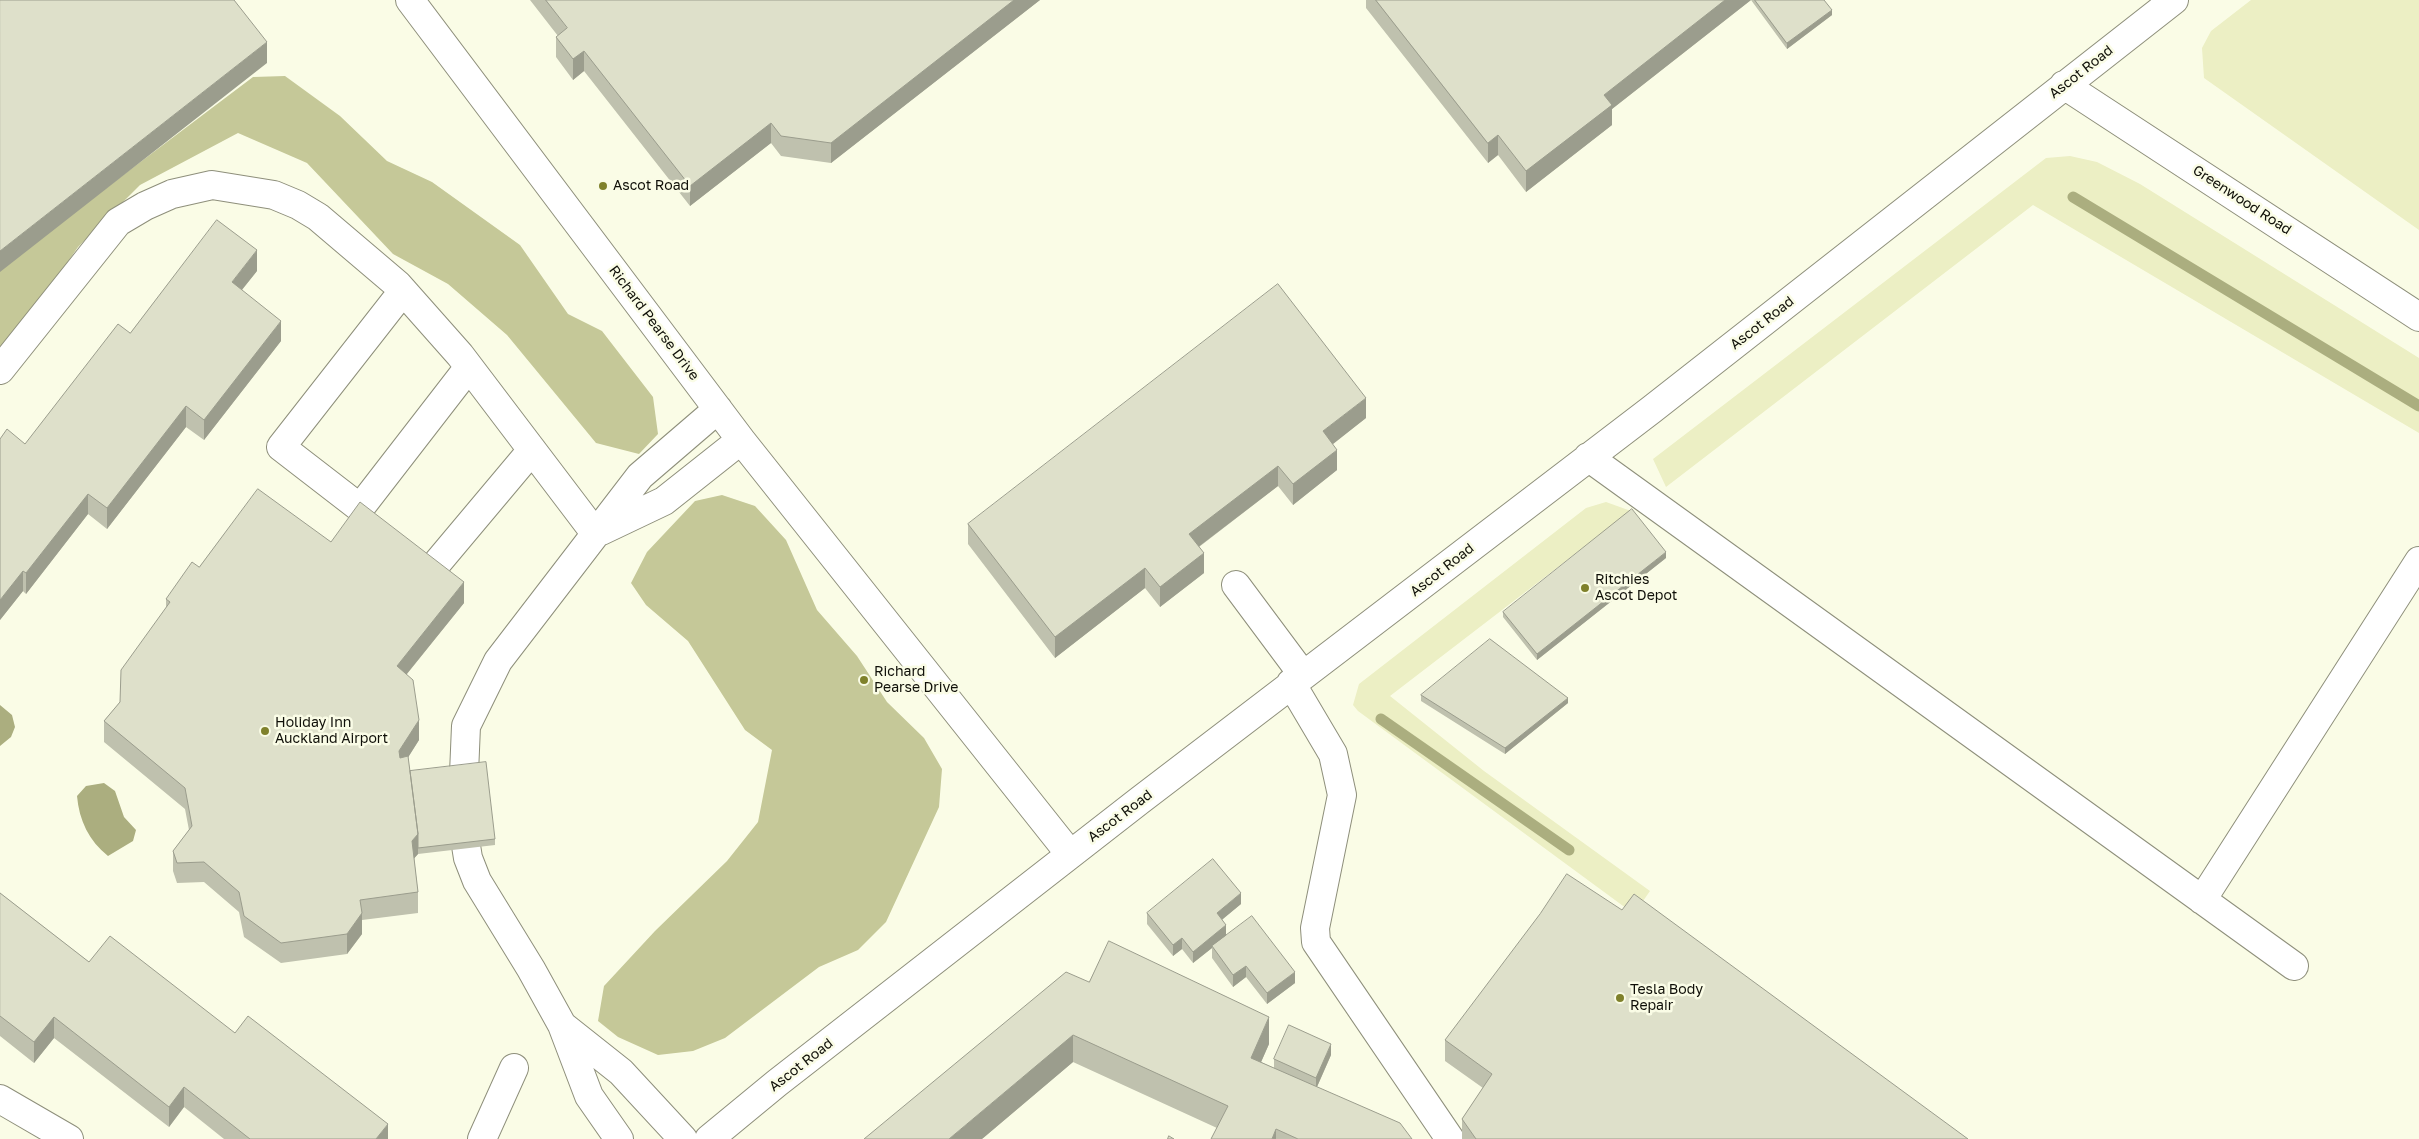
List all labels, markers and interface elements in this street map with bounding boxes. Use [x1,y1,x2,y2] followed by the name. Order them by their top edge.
[2046,42,2116,102] street label: Ascot Road
[2189,162,2295,238] street label: Greenwood Road
[613,178,689,194] place label: Ascot Road
[597,180,609,192] marker: Ascot Road
[605,262,703,384] street label: Richard Pearse Drive
[1727,293,1797,353] street label: Ascot Road
[1407,540,1477,600] street label: Ascot Road
[1595,572,1677,604] place label: Ritchies Ascot Depot
[1579,582,1591,594] marker: Ritchies Ascot Depot
[874,664,958,696] place label: Richard Pearse Drive
[858,674,870,686] marker: Richard Pearse Drive
[275,715,388,748] place label: Holiday Inn Auckland Airport
[259,725,271,737] marker: Holiday Inn Auckland Airport
[1085,786,1155,846] street label: Ascot Road
[1630,982,1703,1014] place label: Tesla Body Repair
[1614,992,1626,1004] marker: Tesla Body Repair
[766,1035,836,1095] street label: Ascot Road

